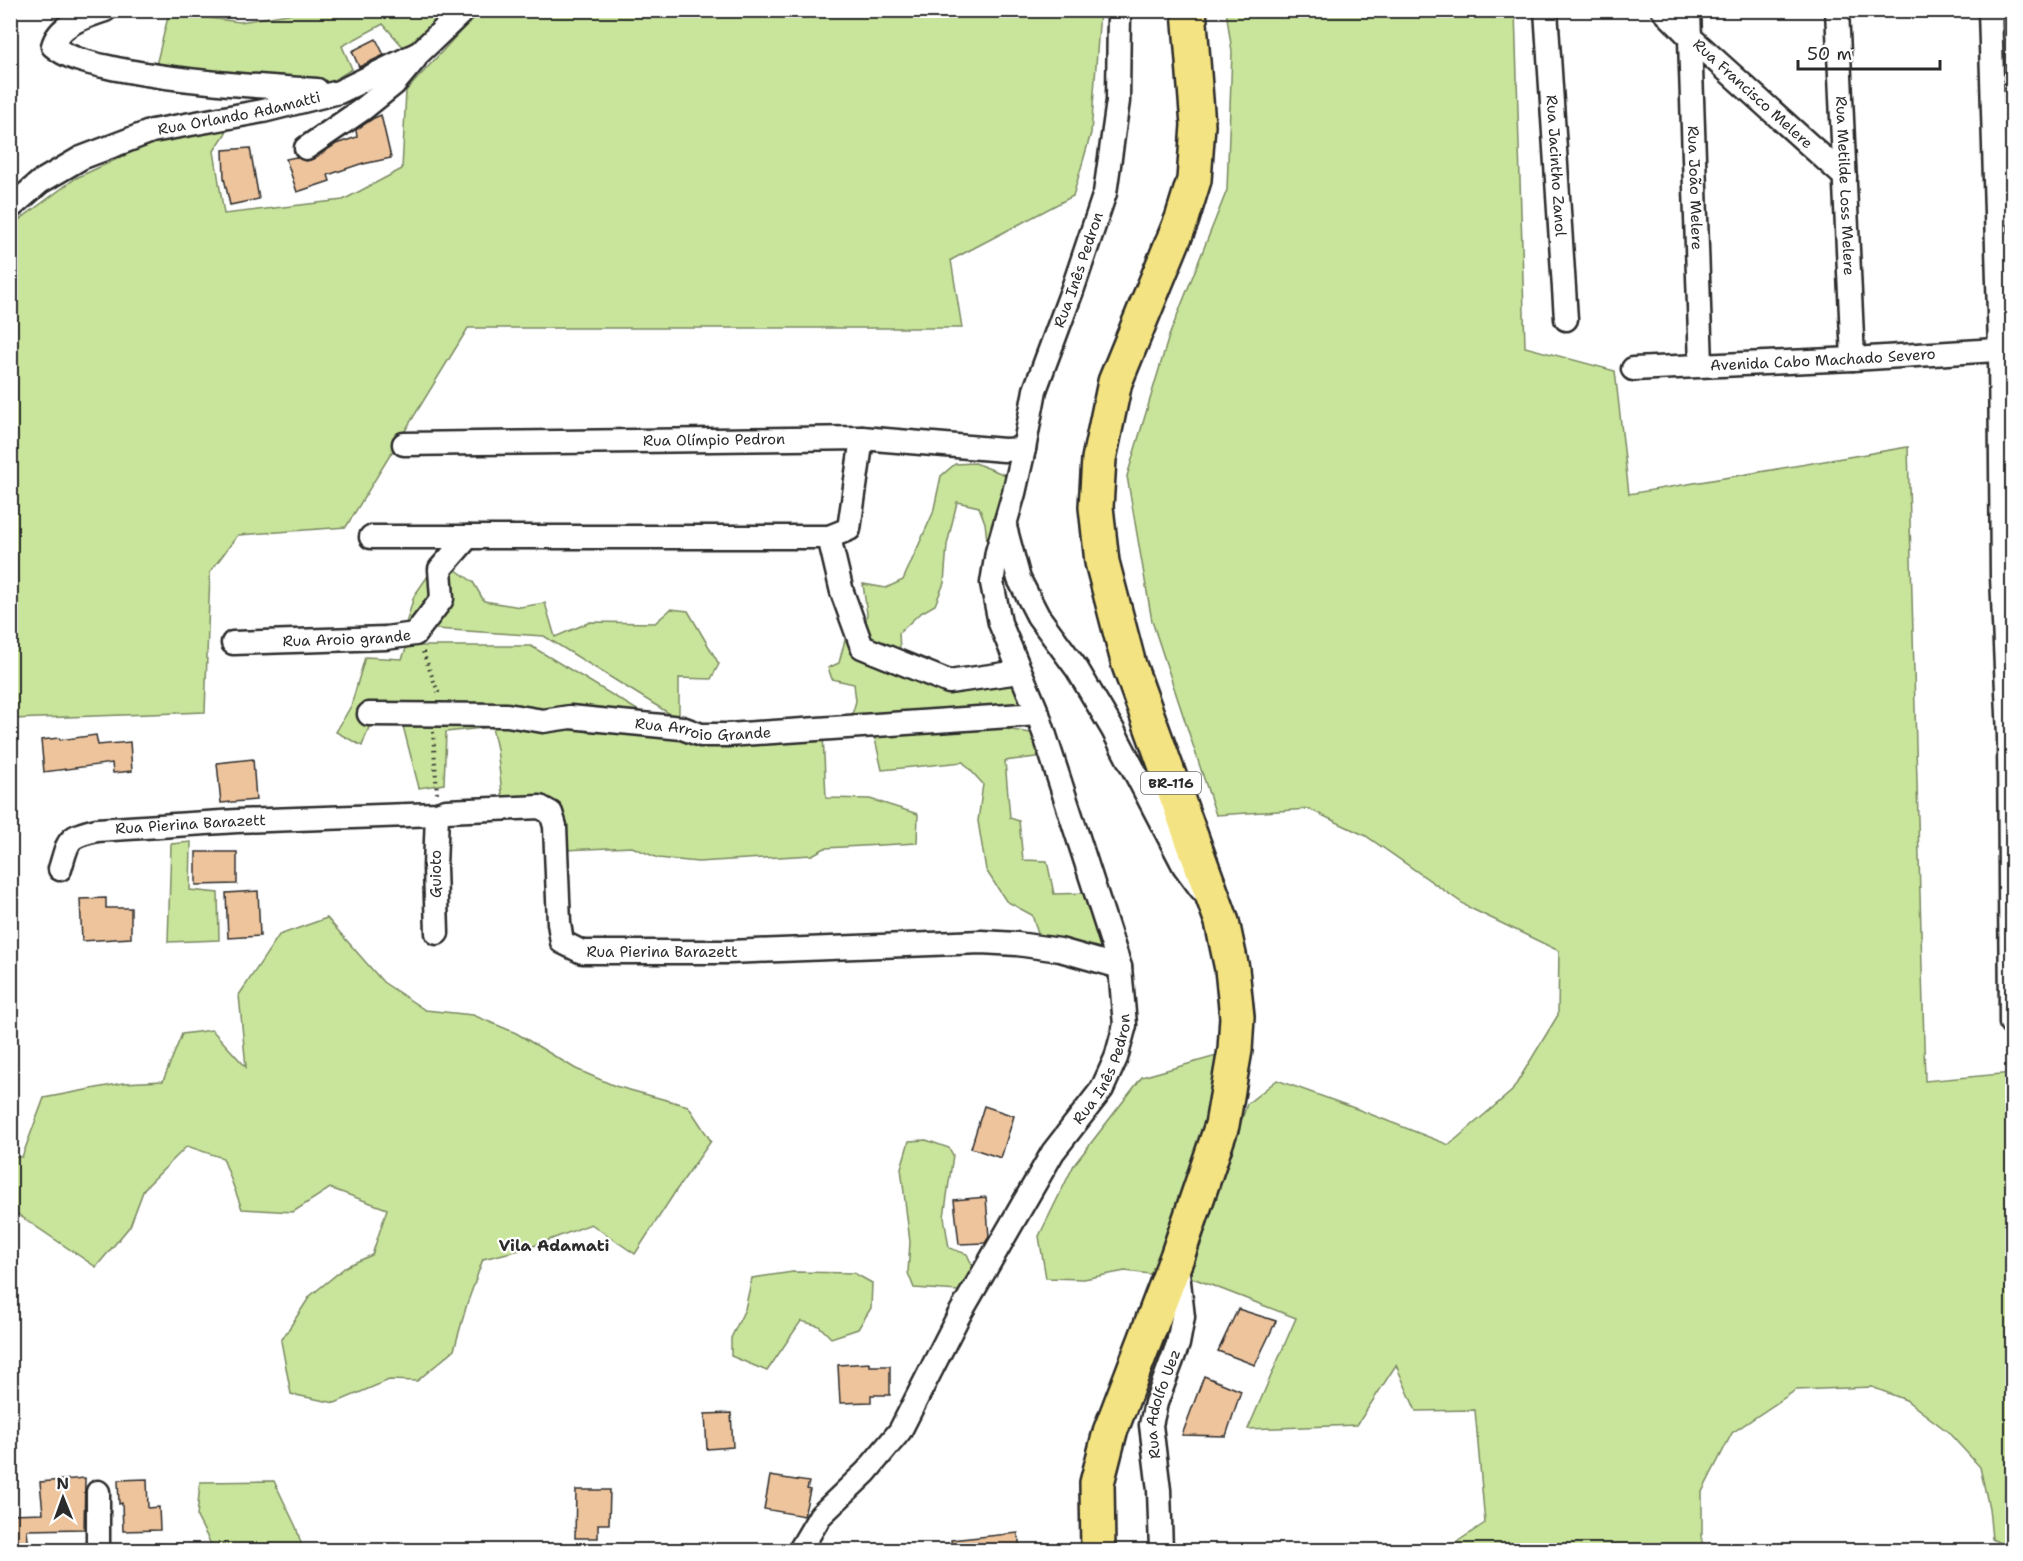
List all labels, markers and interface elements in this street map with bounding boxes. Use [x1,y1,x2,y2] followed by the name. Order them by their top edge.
[1798,33,1940,71] scale bar
[1689,34,1817,153] street label: Rua Francisco Melere
[1807,42,1852,66] text: 50 m
[156,87,322,140] street label: Rua Orlando Adamatti
[1542,94,1571,238] street label: Rua Jacintho Zanol
[1831,96,1859,276] street label: Rua Metilde Loss Melere
[1683,125,1707,250] street label: Rua João Melere
[1049,209,1108,331] street label: Rua Inês Pedron
[1710,344,1936,375] street label: Avenida Cabo Machado Severo
[643,429,785,451] street label: Rua Olímpio Pedron
[282,625,412,651] street label: Rua Aroio grande
[634,713,772,745] street label: Rua Arroio Grande
[1141,772,1201,794] road number: BR-116
[115,810,266,839] street label: Rua Pierina Barazett
[426,850,446,898] street label: Guioto
[586,942,738,962] street label: Rua Pierina Barazett
[1068,1013,1135,1128] street label: Rua Inês Pedron
[499,1235,609,1256] district label: Vila Adamati
[1141,1347,1185,1460] street label: Rua Adolfo Uez
[33,1468,93,1528] north arrow
[56,1473,69,1494] text: N

